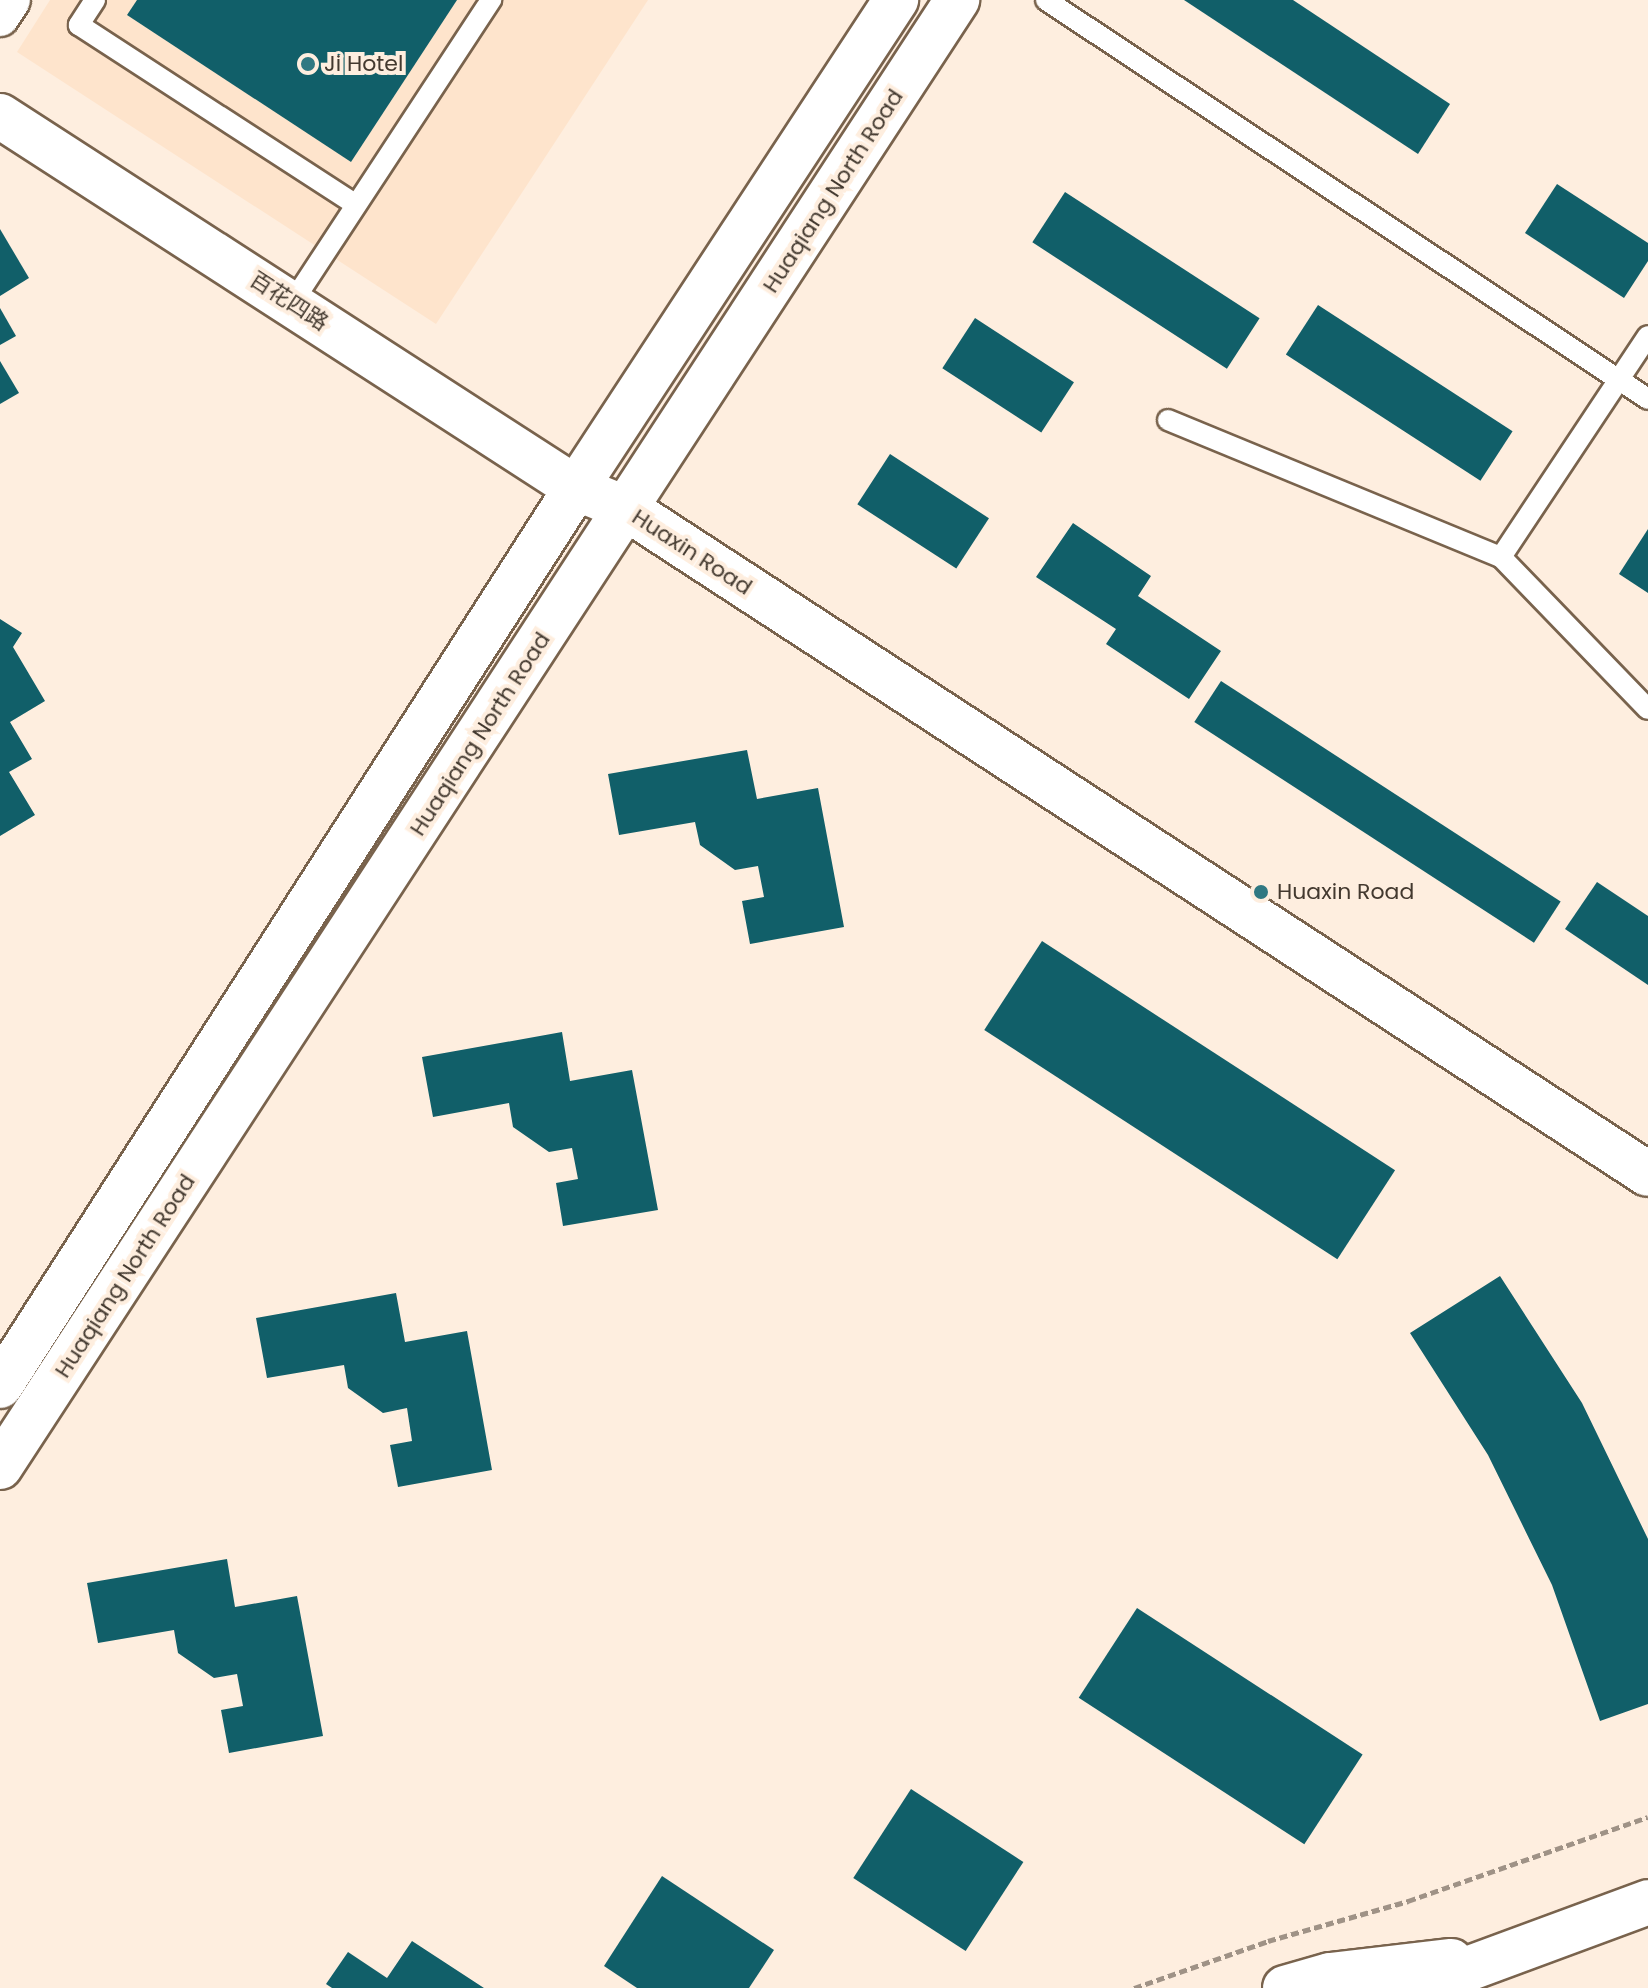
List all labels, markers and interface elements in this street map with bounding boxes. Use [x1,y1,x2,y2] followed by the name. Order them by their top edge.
[324,51,403,77] place label: Ji Hotel
[299,55,317,73] marker: Ji Hotel
[757,84,909,298] street label: Huaqiang North Road
[245,266,333,336] street label: 百花四路
[627,504,757,600] street label: Huaxin Road
[404,627,556,841] street label: Huaqiang North Road
[1277,879,1414,905] place label: Huaxin Road
[1252,883,1270,901] marker: Huaxin Road
[49,1169,201,1383] street label: Huaqiang North Road

